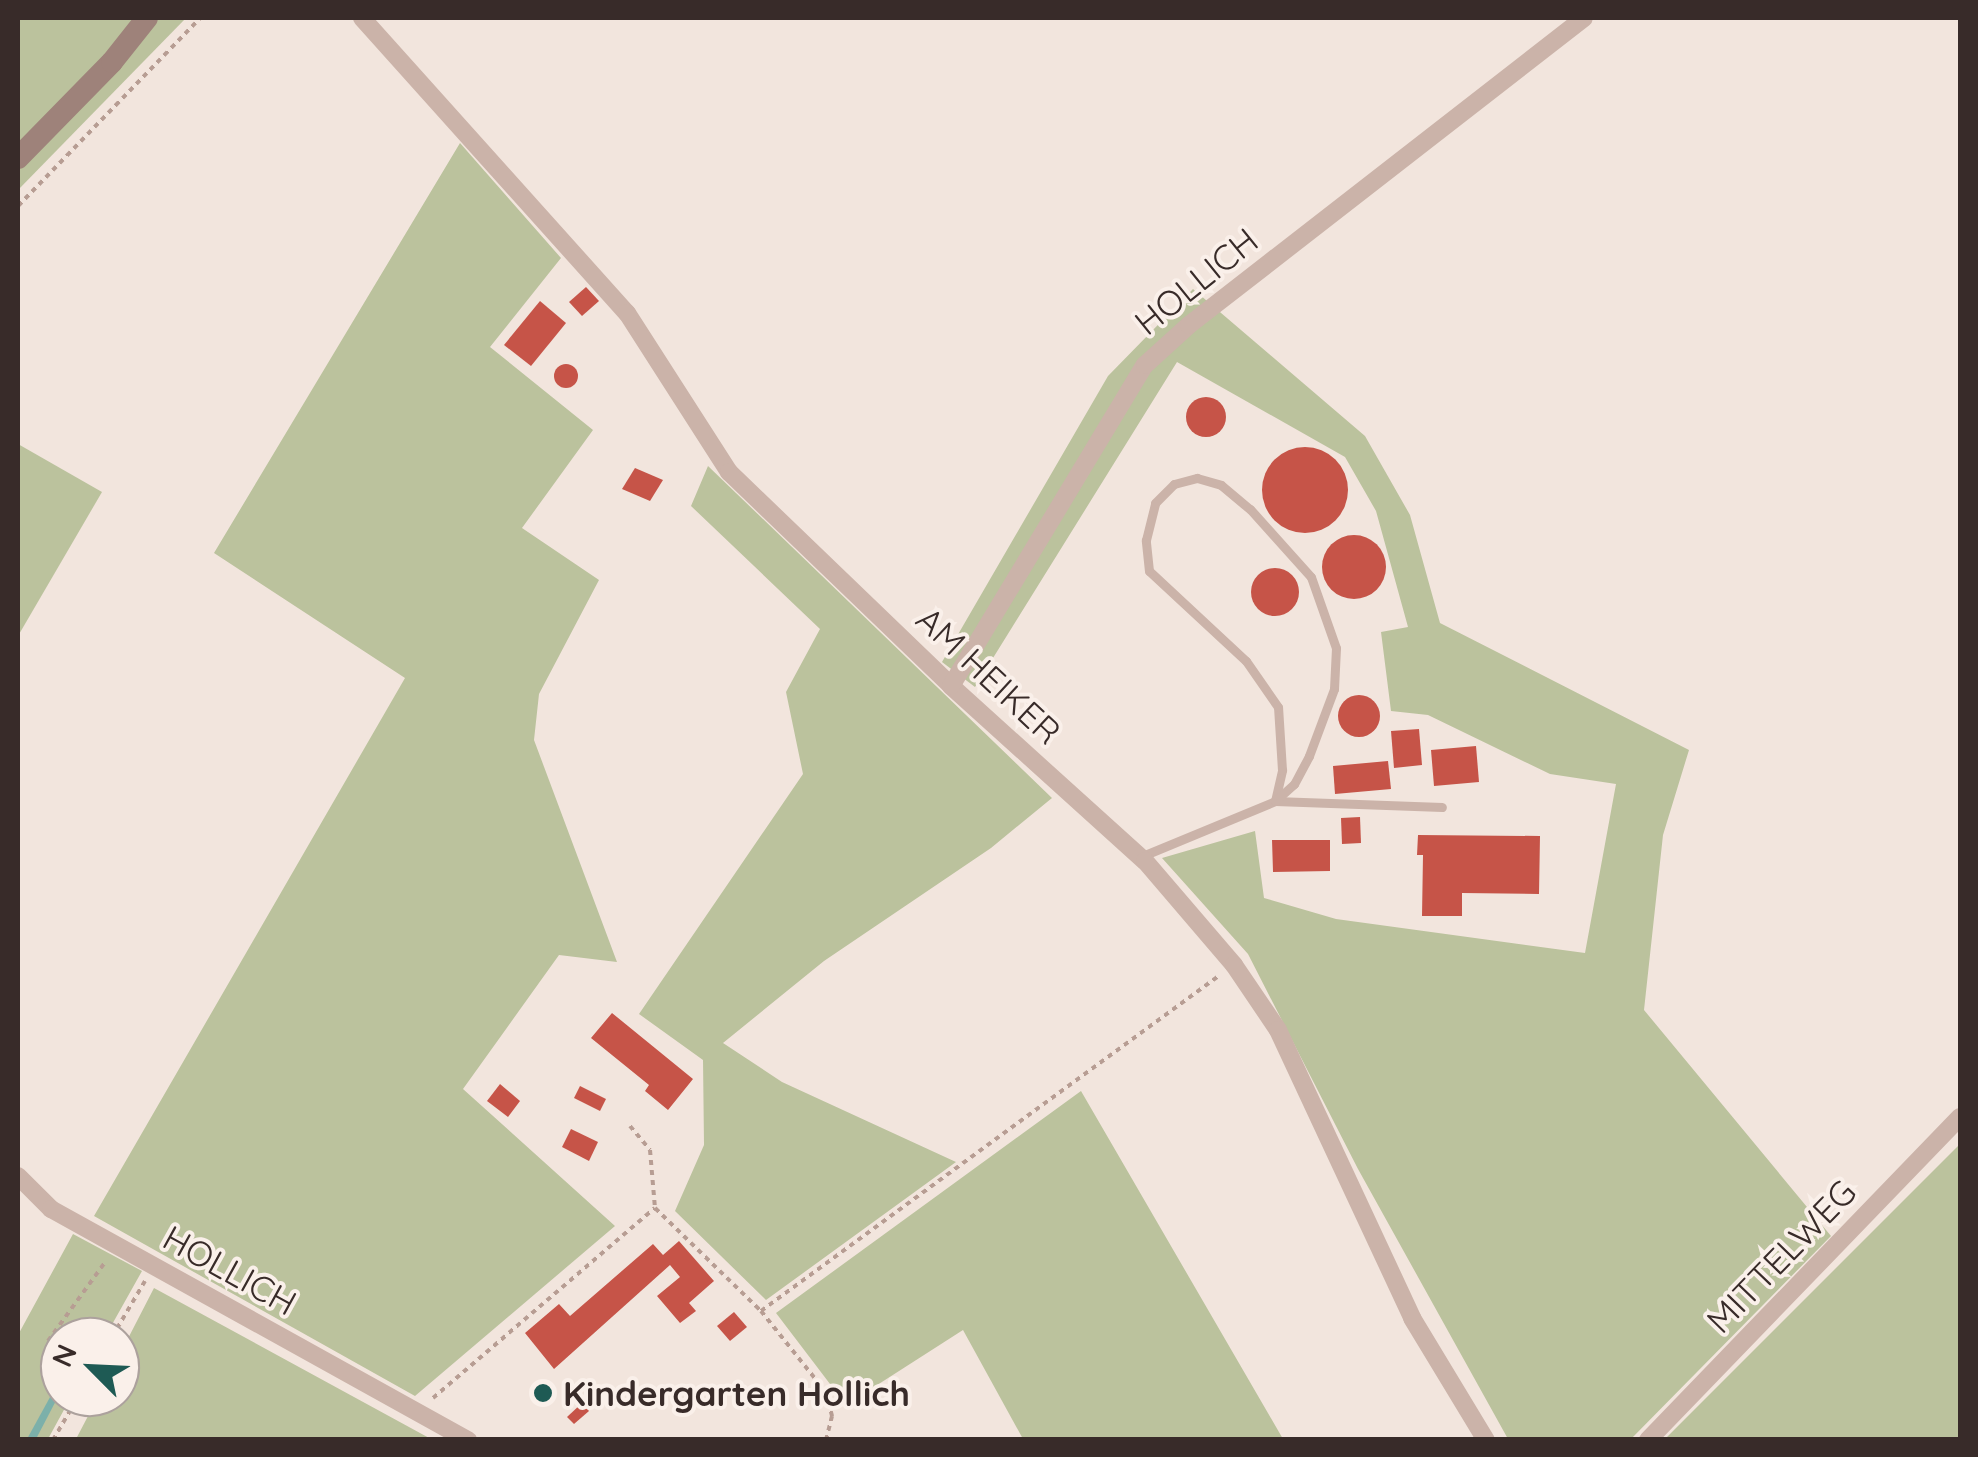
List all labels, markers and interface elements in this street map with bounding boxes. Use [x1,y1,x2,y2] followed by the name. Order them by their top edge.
[1126,219,1266,343] street label: HOLLICH
[908,598,1070,752] street label: AM HEIKER
[1698,1171,1864,1341] street label: MITTELWEG
[156,1216,304,1324] street label: HOLLICH
[40,1317,140,1417] north arrow
[44,1339,84,1372] text: N
[563,1372,910,1414] place label: Kindergarten Hollich
[532,1382,554,1404] marker: Kindergarten Hollich

